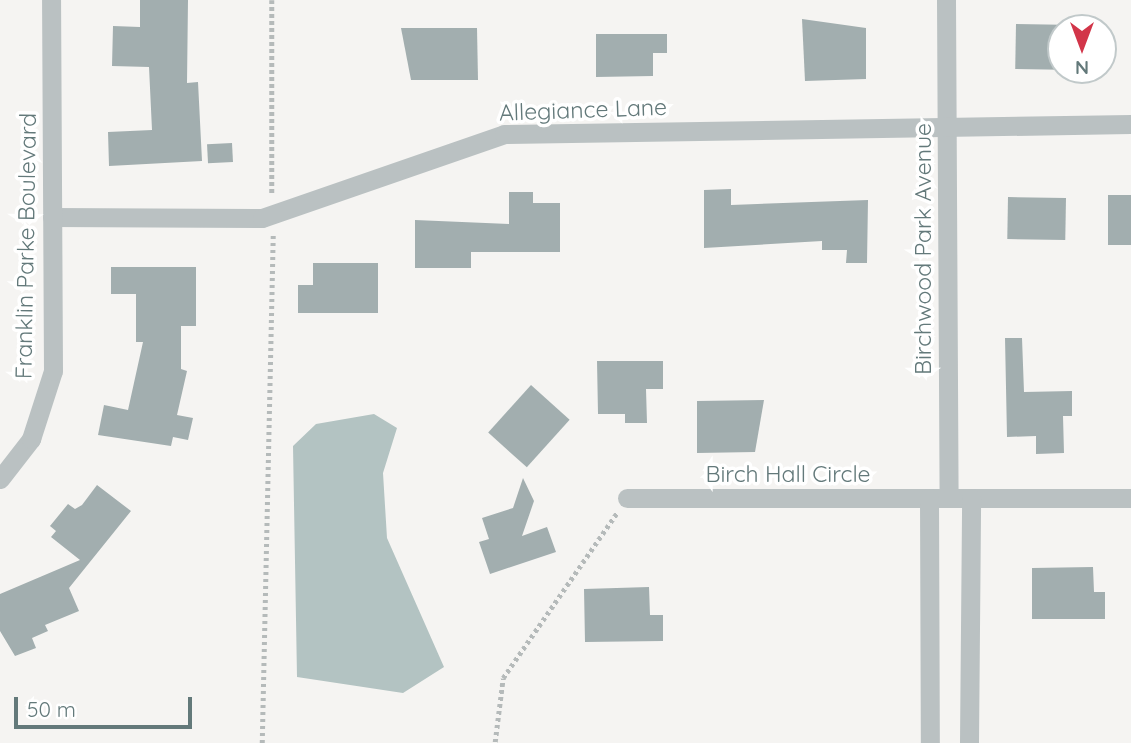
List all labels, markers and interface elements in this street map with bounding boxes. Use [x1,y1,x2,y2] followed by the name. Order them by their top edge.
[1047,14,1117,84] north arrow
[1075,56,1089,80] text: N
[498,93,668,127] street label: Allegiance Lane
[10,113,42,379] street label: Franklin Parke Boulevard
[909,123,937,375] street label: Birchwood Park Avenue
[705,460,871,488] street label: Birch Hall Circle
[18,684,196,728] scale bar
[27,696,76,722] text: 50 m

